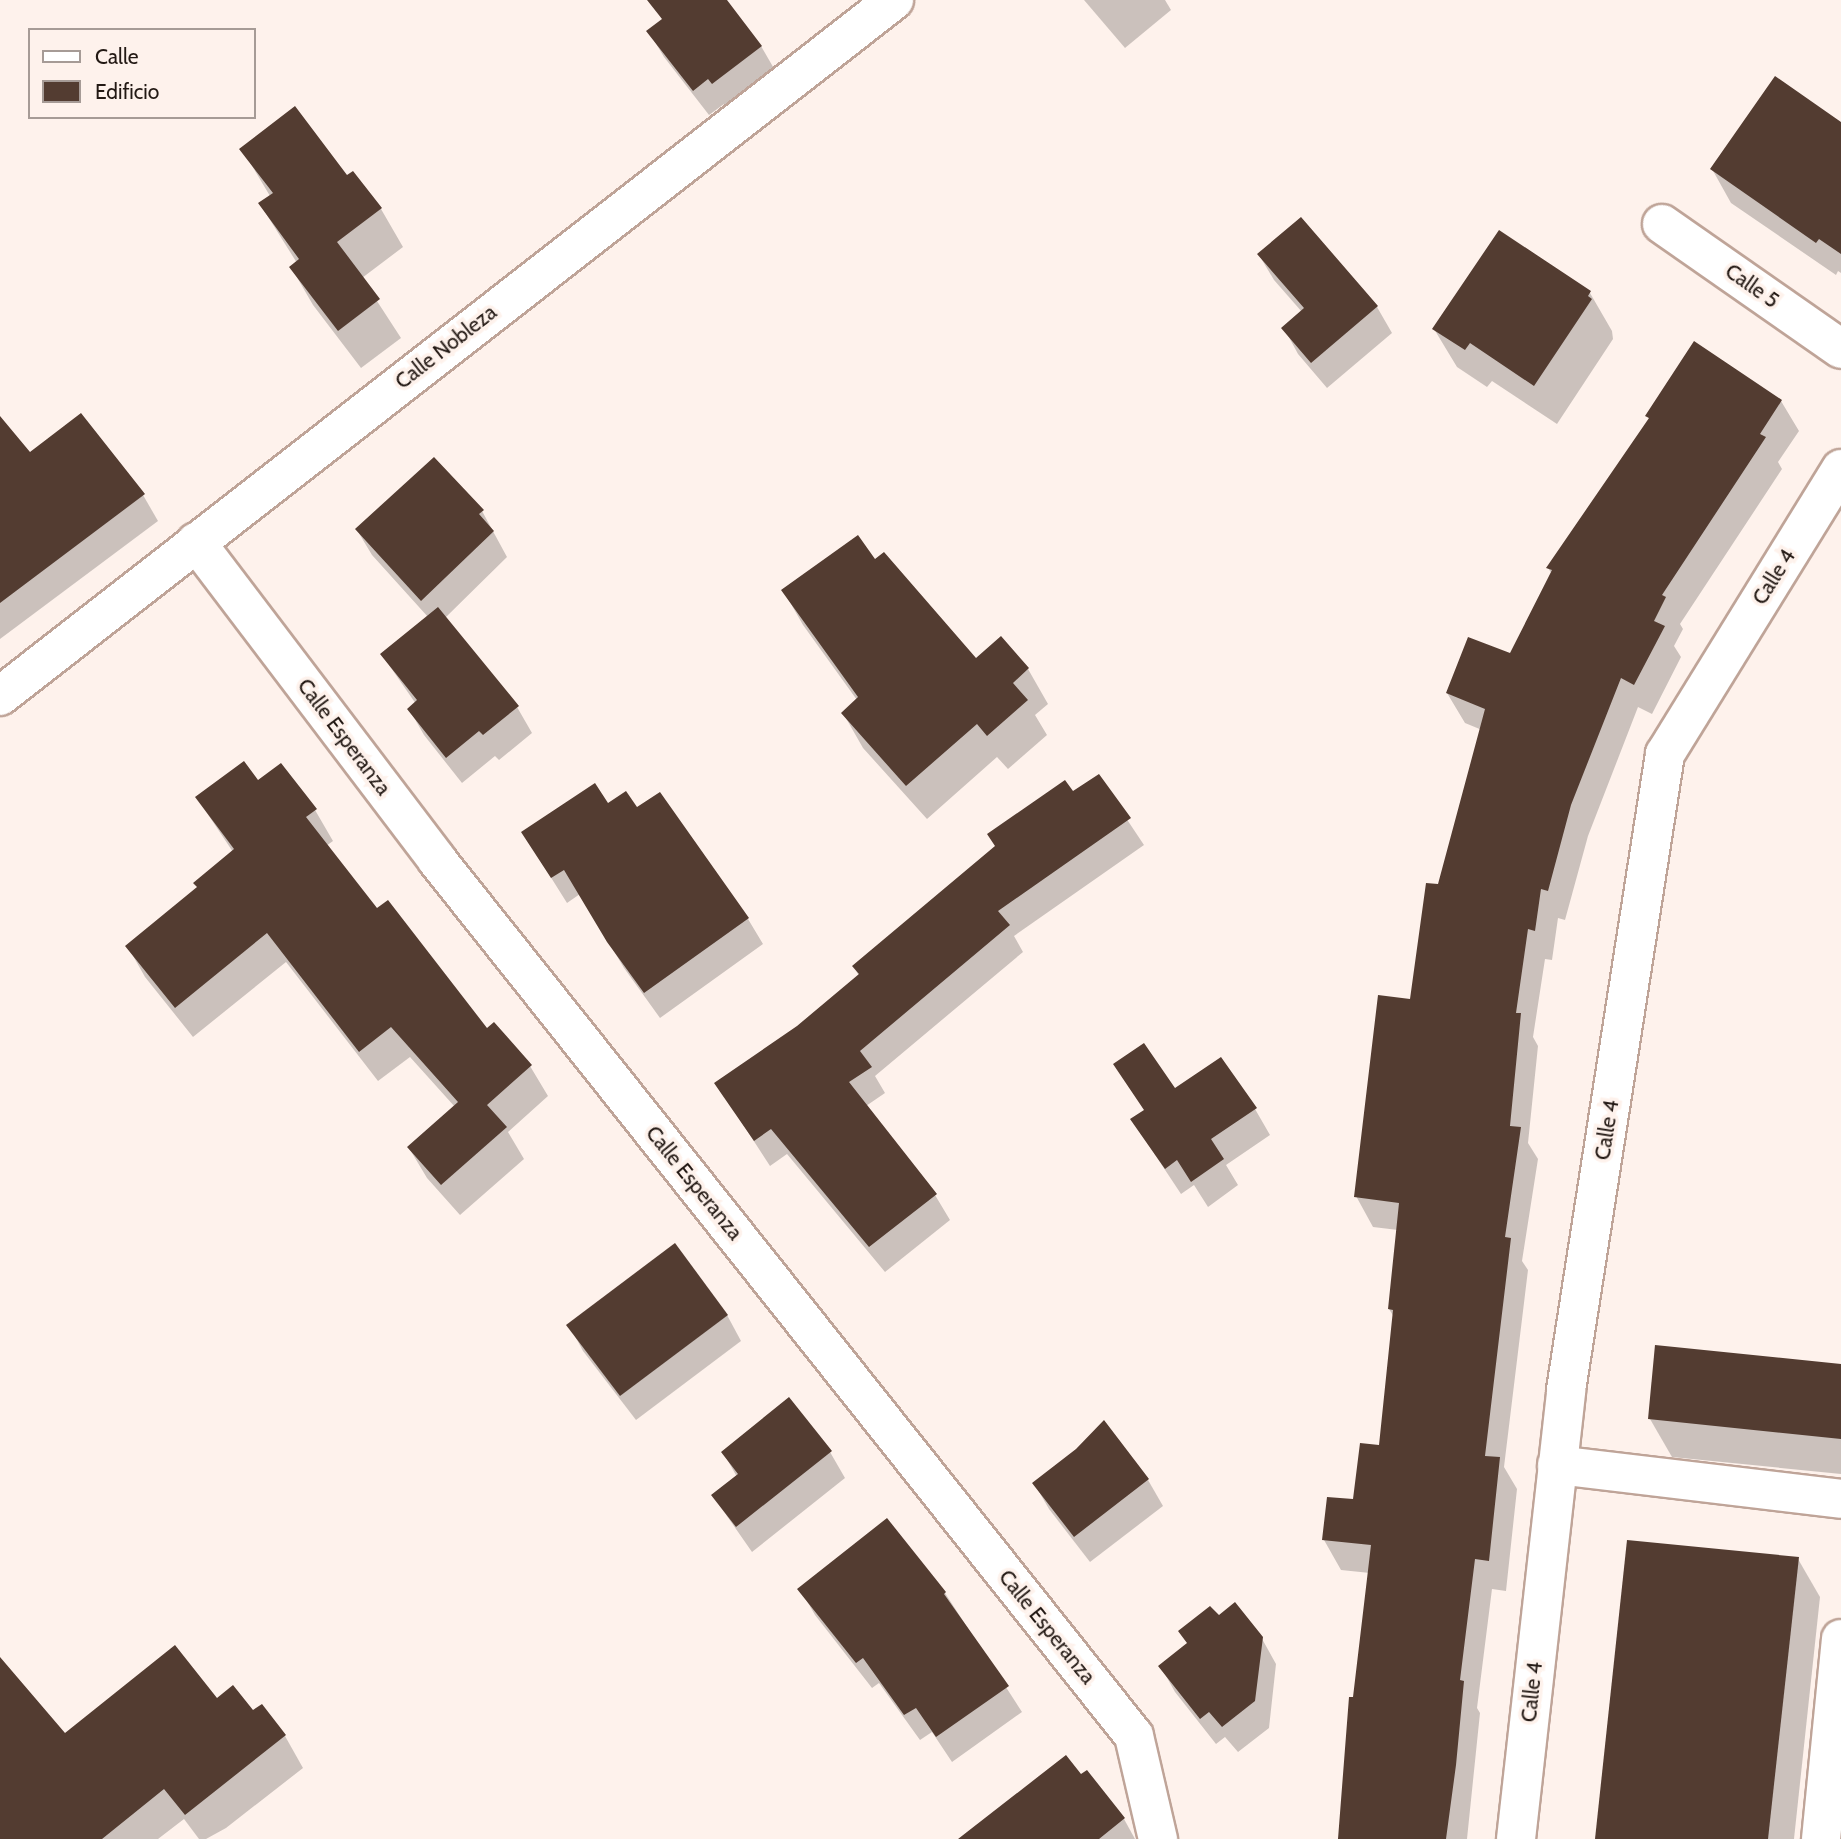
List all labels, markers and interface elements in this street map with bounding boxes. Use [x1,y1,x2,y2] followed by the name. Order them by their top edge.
[28,28,256,119] legend
[95,44,139,69] text: Calle
[95,79,159,104] text: Edificio
[1720,259,1784,313] street label: Calle 5
[390,300,502,394] street label: Calle Nobleza
[1747,545,1801,609] street label: Calle 4
[292,674,396,800] street label: Calle Esperanza
[1590,1098,1624,1162] street label: Calle 4
[640,1121,748,1245] street label: Calle Esperanza
[993,1565,1101,1689] street label: Calle Esperanza
[1516,1661,1548,1723] street label: Calle 4

